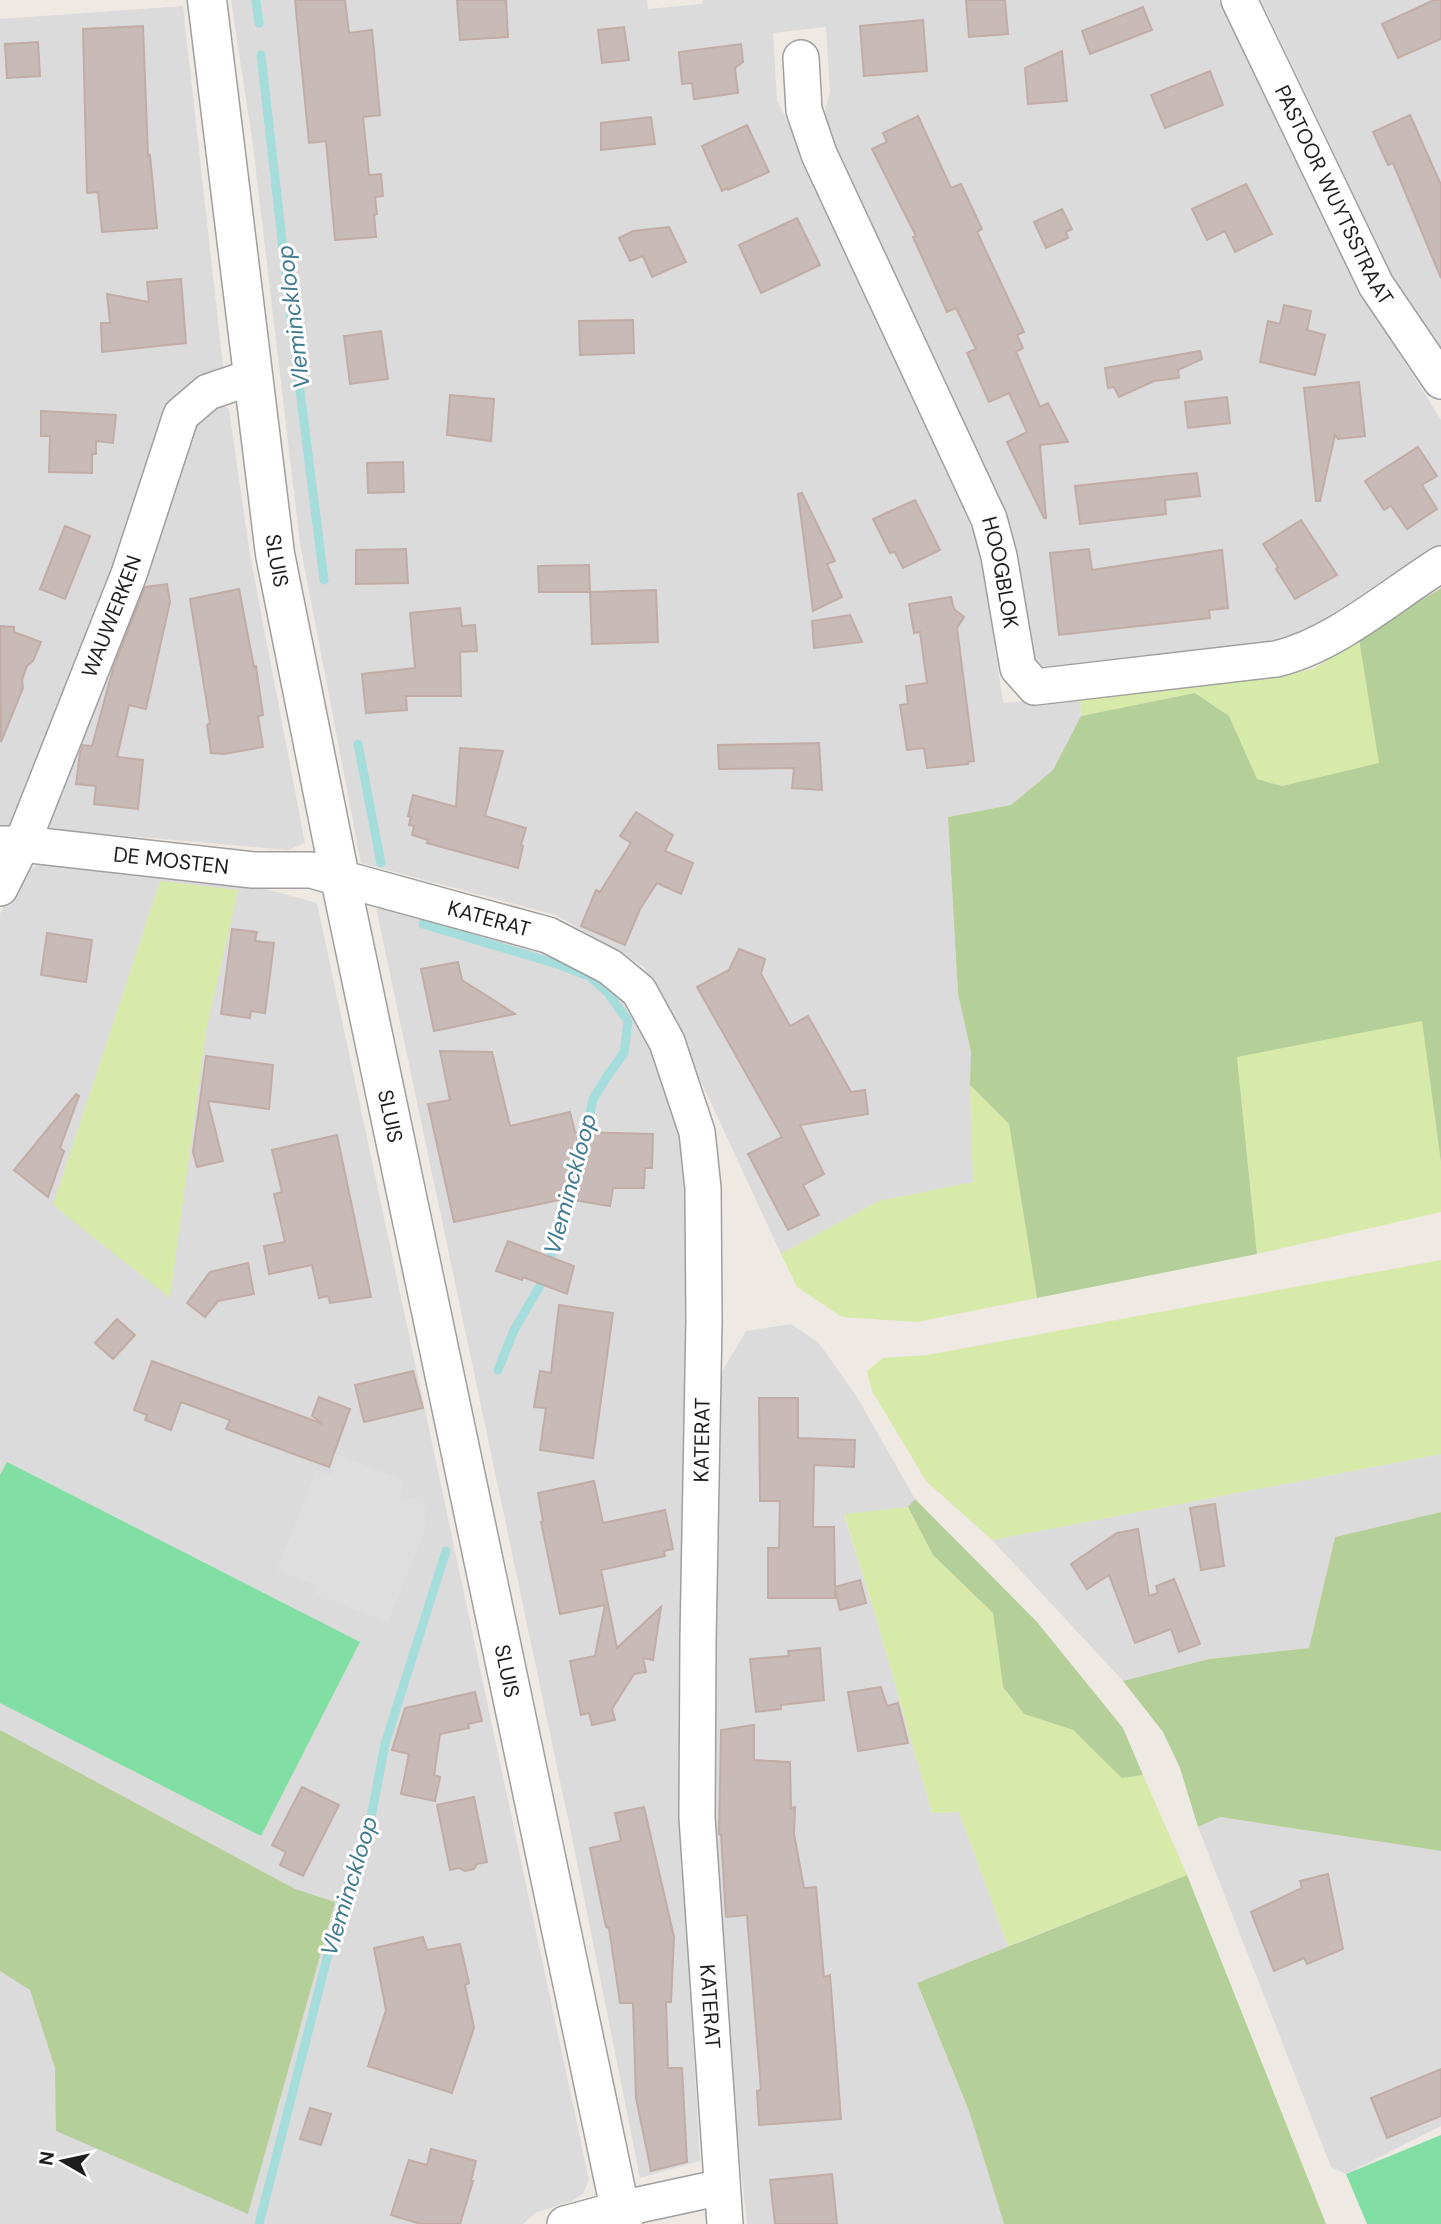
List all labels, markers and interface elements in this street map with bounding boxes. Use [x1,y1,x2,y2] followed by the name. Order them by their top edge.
[1268,81,1400,311] street label: PASTOOR WUYTSSTRAAT
[269,243,317,391] water label: Vleminckloop
[975,513,1025,631] street label: HOOGBLOK
[259,533,295,590] street label: SLUIS
[75,552,148,682] street label: WAUWERKEN
[112,840,230,881] street label: DE MOSTEN
[444,894,534,944] street label: KATERAT
[371,1087,409,1145] street label: SLUIS
[537,1110,603,1258] water label: Vleminckloop
[687,1397,717,1483] street label: KATERAT
[488,1642,526,1700] street label: SLUIS
[314,1812,384,1960] water label: Vleminckloop
[693,1963,727,2050] street label: KATERAT
[28,2126,98,2196] north arrow
[33,2150,60,2167] text: N

